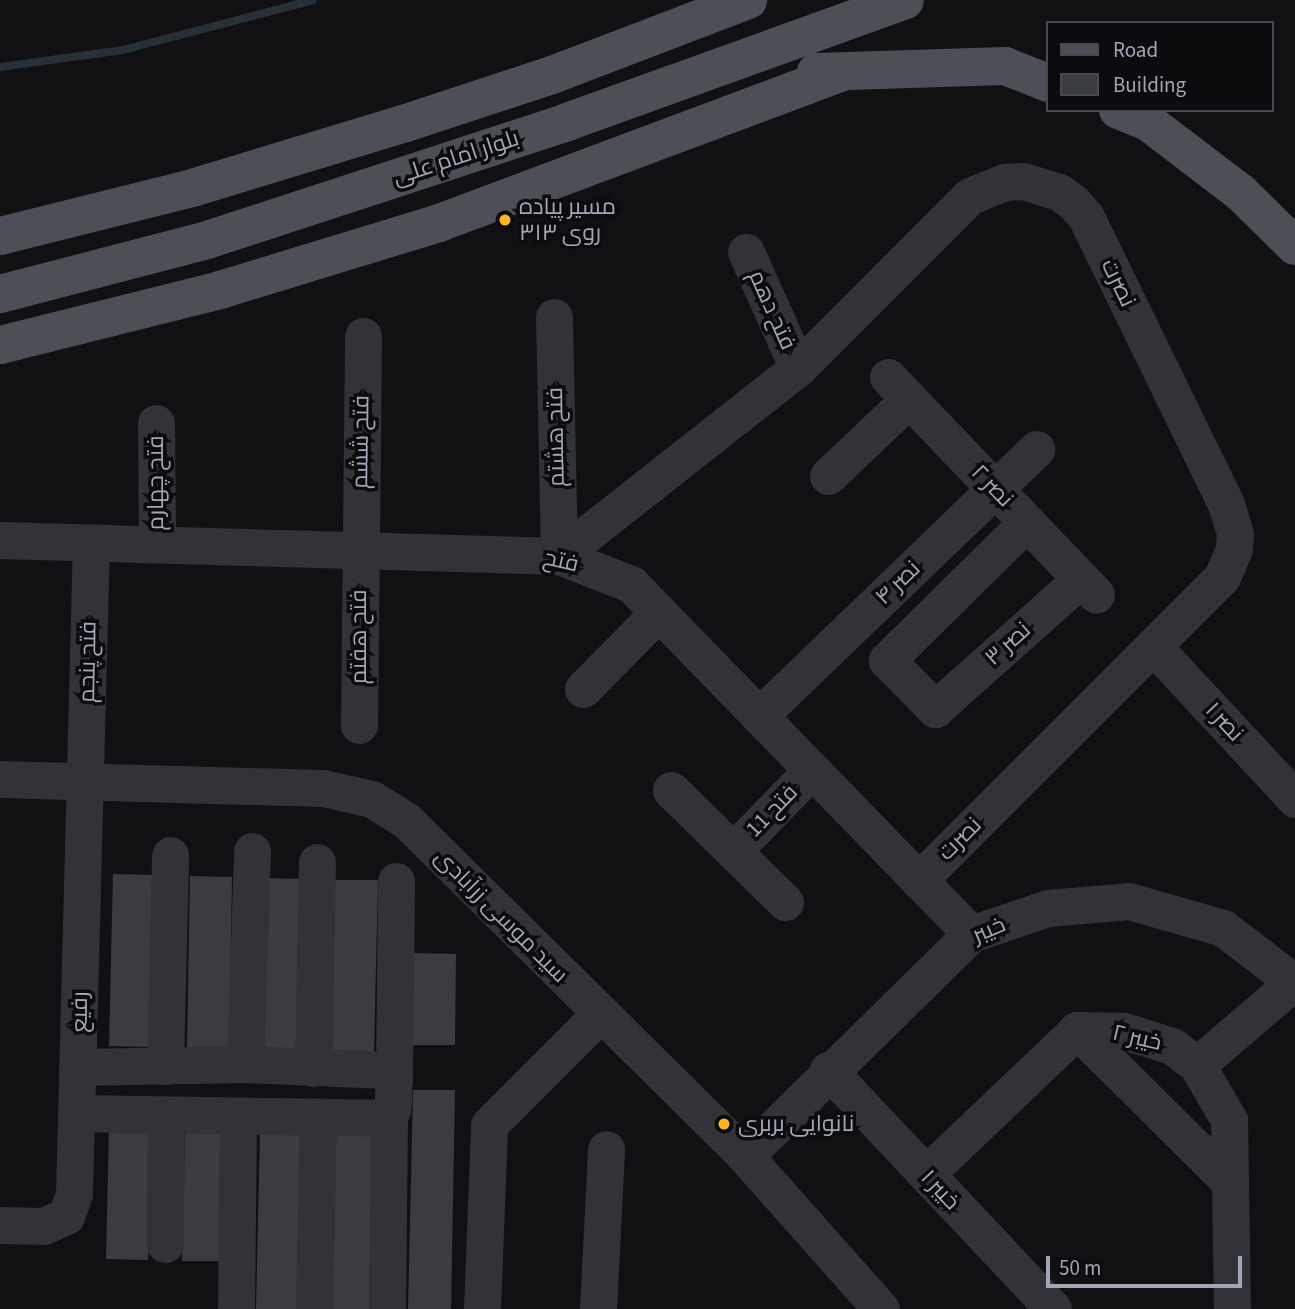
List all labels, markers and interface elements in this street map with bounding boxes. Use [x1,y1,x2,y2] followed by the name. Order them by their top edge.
[1046,21,1274,112] legend
[1113,35,1158,65] text: Road
[1113,70,1186,100] text: Building
[389,125,523,191] street label: بلوار امام علی
[519,193,616,247] place label: مسیر پیاده روی ۳۱۳
[497,212,513,228] marker: مسیر پیاده روی ۳۱۳
[1095,254,1141,312] street label: نصرت
[742,266,802,354] street label: فتح دهم
[541,387,571,487] street label: فتح هشتم
[346,395,376,489] street label: فتح ششم
[142,436,170,530] street label: فتح چهارم
[965,459,1019,513] street label: نصر ۲
[541,544,581,578] street label: فتح
[870,555,926,611] street label: نصر ۴
[345,590,373,684] street label: فتح هفتم
[979,616,1037,672] street label: نصر ۳
[73,621,103,703] street label: فتح پنجم
[1199,697,1249,747] street label: ۱ نصر
[740,779,804,843] street label: فتح 11
[933,812,987,866] street label: نصرت
[428,843,574,989] street label: سید موسی زرآبادی
[968,911,1010,949] street label: خیبر
[66,991,94,1033] street label: رفیع
[1110,1019,1164,1057] street label: خیبر ۲
[738,1110,854,1138] place label: نانوایی بربری
[716,1116,732,1132] marker: نانوایی بربری
[915,1164,965,1216] street label: خیبر ۱
[1050,1242,1246,1286] scale bar
[1059,1253,1101,1283] text: 50 m

